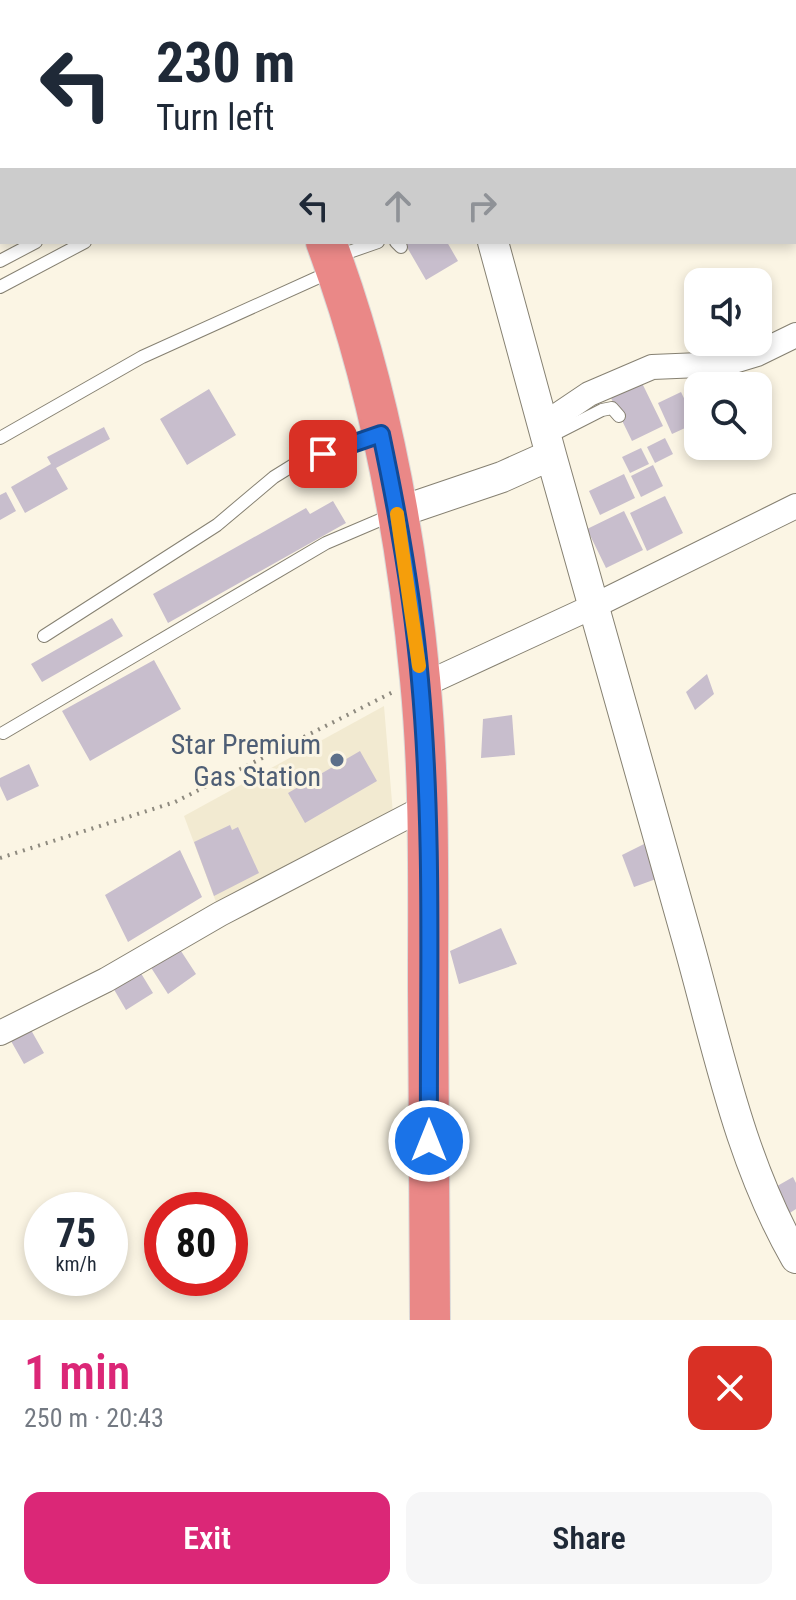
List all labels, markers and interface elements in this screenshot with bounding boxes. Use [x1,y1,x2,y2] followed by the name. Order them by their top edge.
[156,30,295,96] text: 230 m
[24,32,128,136] icon: left
[156,97,274,139] text: Turn left
[292,184,336,228] icon: left
[376,184,420,228] icon: ahead
[460,184,504,228] icon: right
[684,268,772,460] map controls
[684,268,772,356] button: sound
[684,372,772,460] button: search
[289,420,357,488] pin
[301,432,345,476] icon: arrive
[171,728,321,793] place label: Star Premium Gas Station
[328,751,346,769] marker: Star Premium Gas Station
[387,1099,471,1183] position arrow
[144,1192,248,1296] speed limit sign: 80
[56,1210,96,1257] text: 75
[55,1252,97,1276] text: km/h
[24,1344,130,1401] text: 1 min
[688,1346,772,1430] button: close
[24,1403,164,1433] text: 250 m · 20:43
[24,1492,390,1584] button: Exit
[406,1492,772,1584] button: Share

